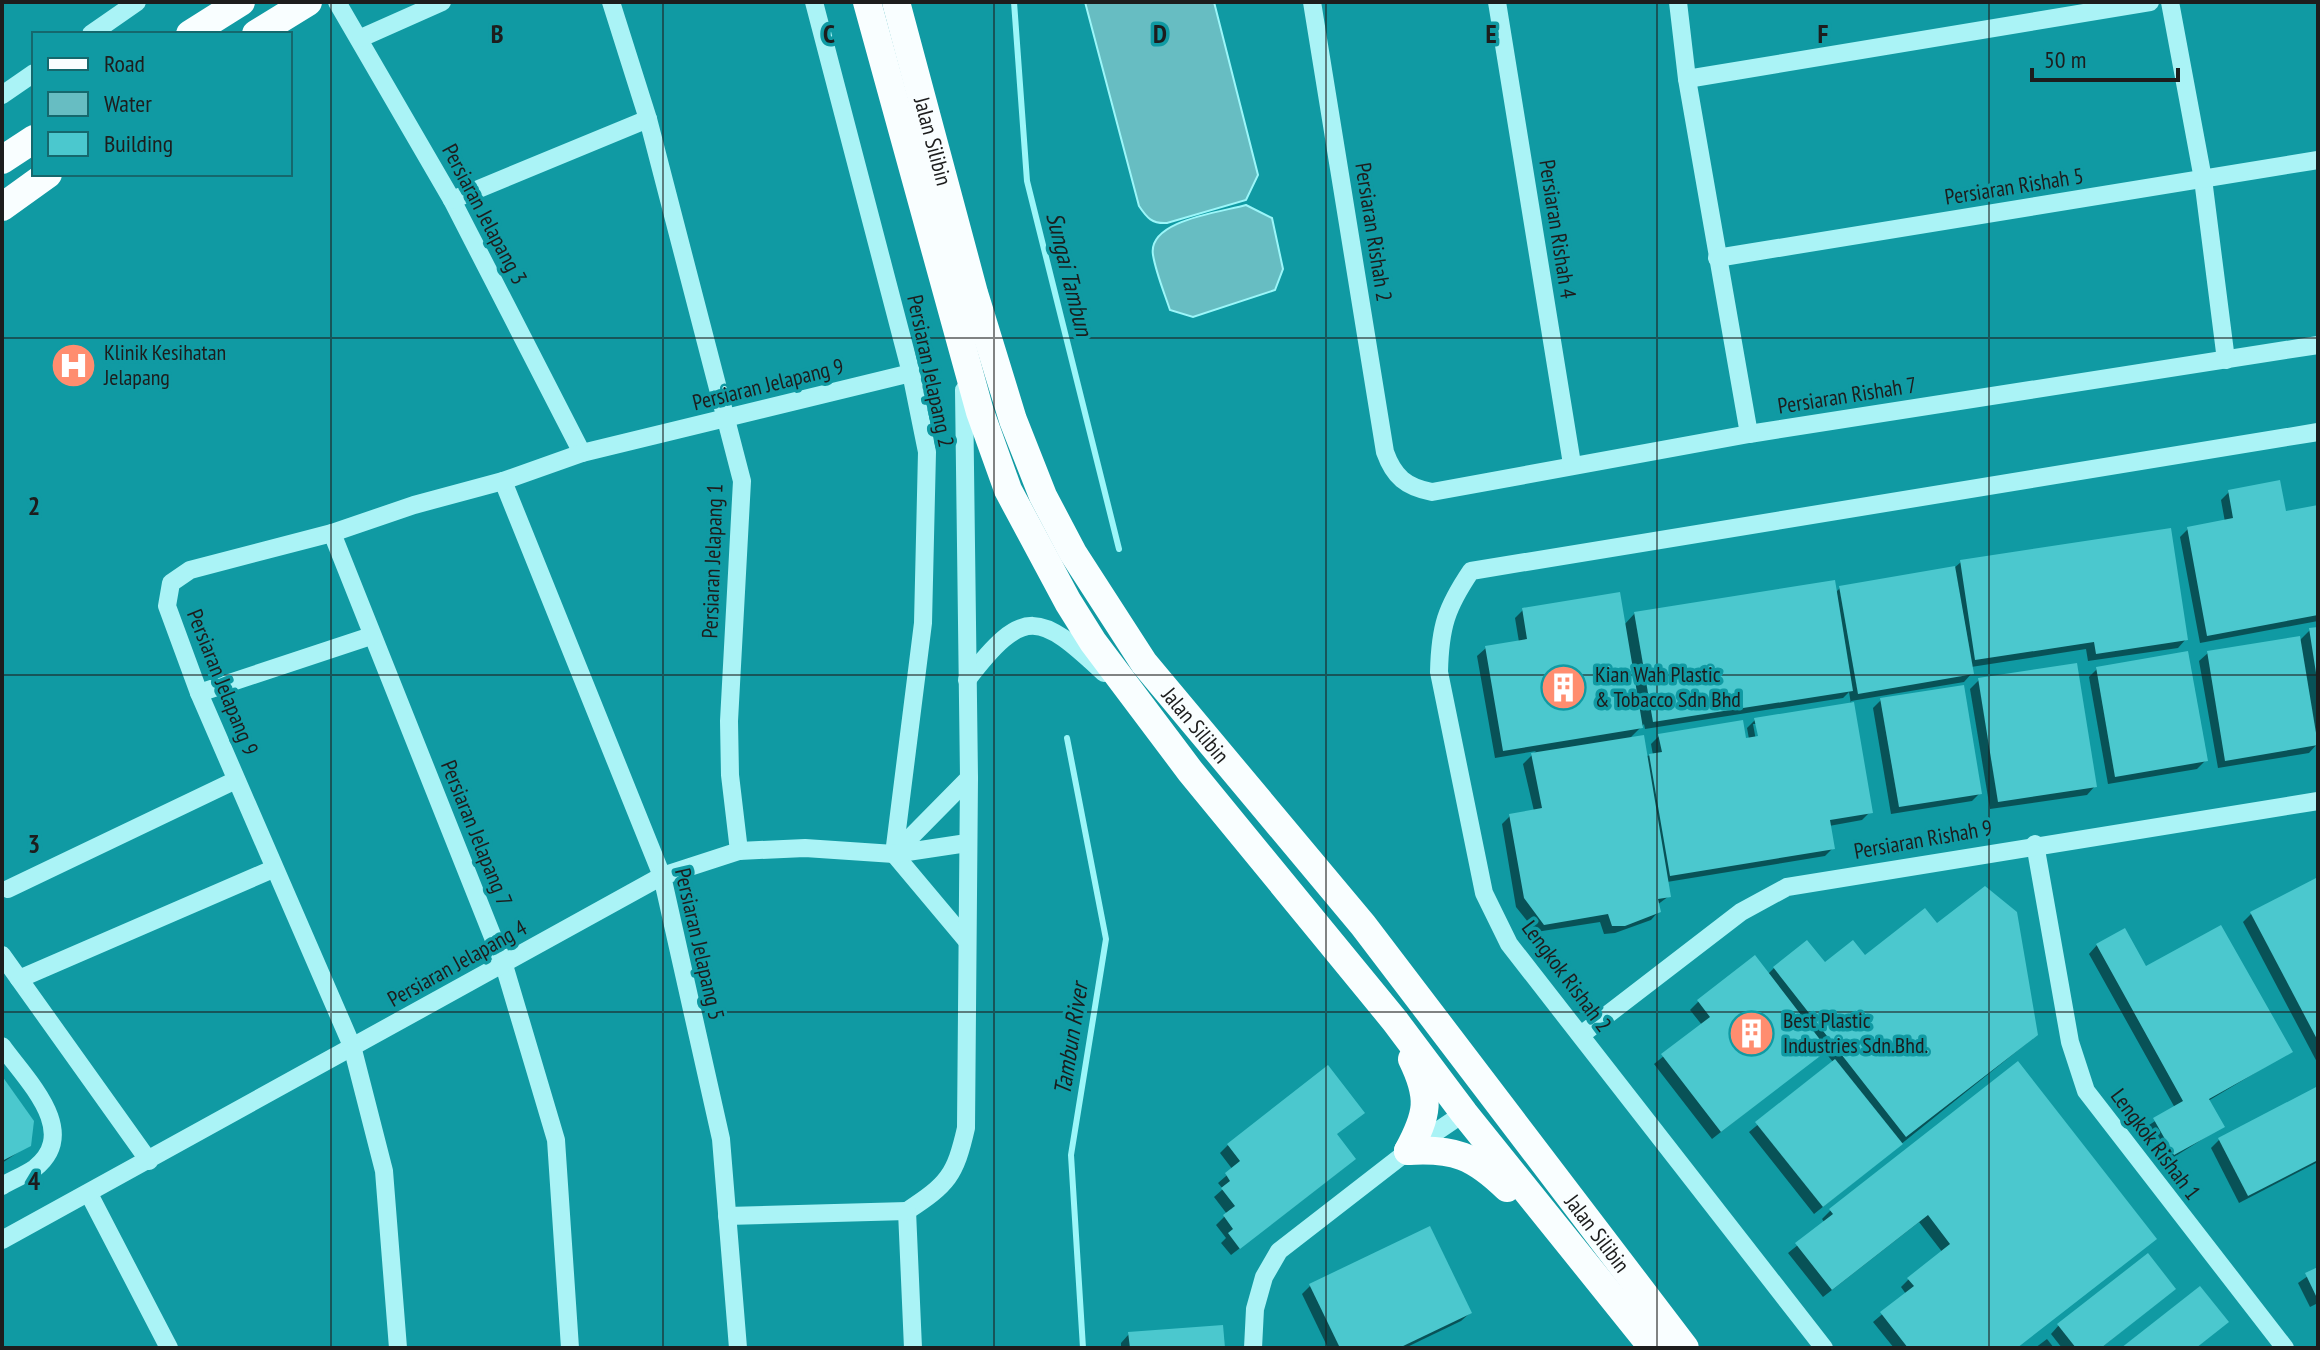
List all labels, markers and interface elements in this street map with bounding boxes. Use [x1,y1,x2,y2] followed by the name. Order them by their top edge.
[491,17,504,50] text: B
[823,17,835,50] text: C
[1153,17,1167,50] text: D
[1485,17,1497,50] text: E
[1818,17,1829,50] text: F
[32,32,292,176] legend
[2032,32,2178,82] scale bar
[2044,44,2086,75] text: 50 m
[104,48,145,79] text: Road
[104,88,152,119] text: Water
[908,93,959,188] street label: Jalan Silibin
[104,128,173,159] text: Building
[436,139,534,289] street label: Persiaran Jelapang 3
[1533,158,1583,300] street label: Persiaran Rishah 4
[1349,161,1399,303] street label: Persiaran Rishah 2
[1943,161,2085,211] street label: Persiaran Rishah 5
[1039,209,1100,340] water label: Sungai Tambun
[901,292,961,450] street label: Persiaran Jelapang 2
[103,338,226,391] place label: Klinik Kesihatan Jelapang
[49,341,97,389] hospital icon: Klinik Kesihatan Jelapang
[689,352,847,416] street label: Persiaran Jelapang 9
[1776,370,1918,420] street label: Persiaran Rishah 7
[695,483,729,639] street label: Persiaran Jelapang 1
[28,489,40,522] text: 2
[181,605,265,759] street label: Persiaran Jelapang 9
[1595,660,1741,713] place label: Kian Wah Plastic & Tobacco Sdn Bhd
[1540,663,1588,711] building icon: Kian Wah Plastic & Tobacco Sdn Bhd
[1155,681,1236,769] street label: Jalan Silibin
[435,756,519,910] street label: Persiaran Jelapang 7
[1852,813,1994,865] street label: Persiaran Rishah 9
[28,827,40,860] text: 3
[669,865,731,1023] street label: Persiaran Jelapang 5
[382,913,532,1013] street label: Persiaran Jelapang 4
[1516,915,1618,1037] street label: Lengkok Rishah 2
[1046,977,1095,1097] water label: Tambun River
[1783,1006,1928,1059] place label: Best Plastic Industries Sdn.Bhd.
[1728,1009,1776,1057] building icon: Best Plastic Industries Sdn.Bhd.
[2105,1083,2207,1205] street label: Lengkok Rishah 1
[28,1164,41,1197] text: 4
[1558,1188,1636,1278] street label: Jalan Silibin

